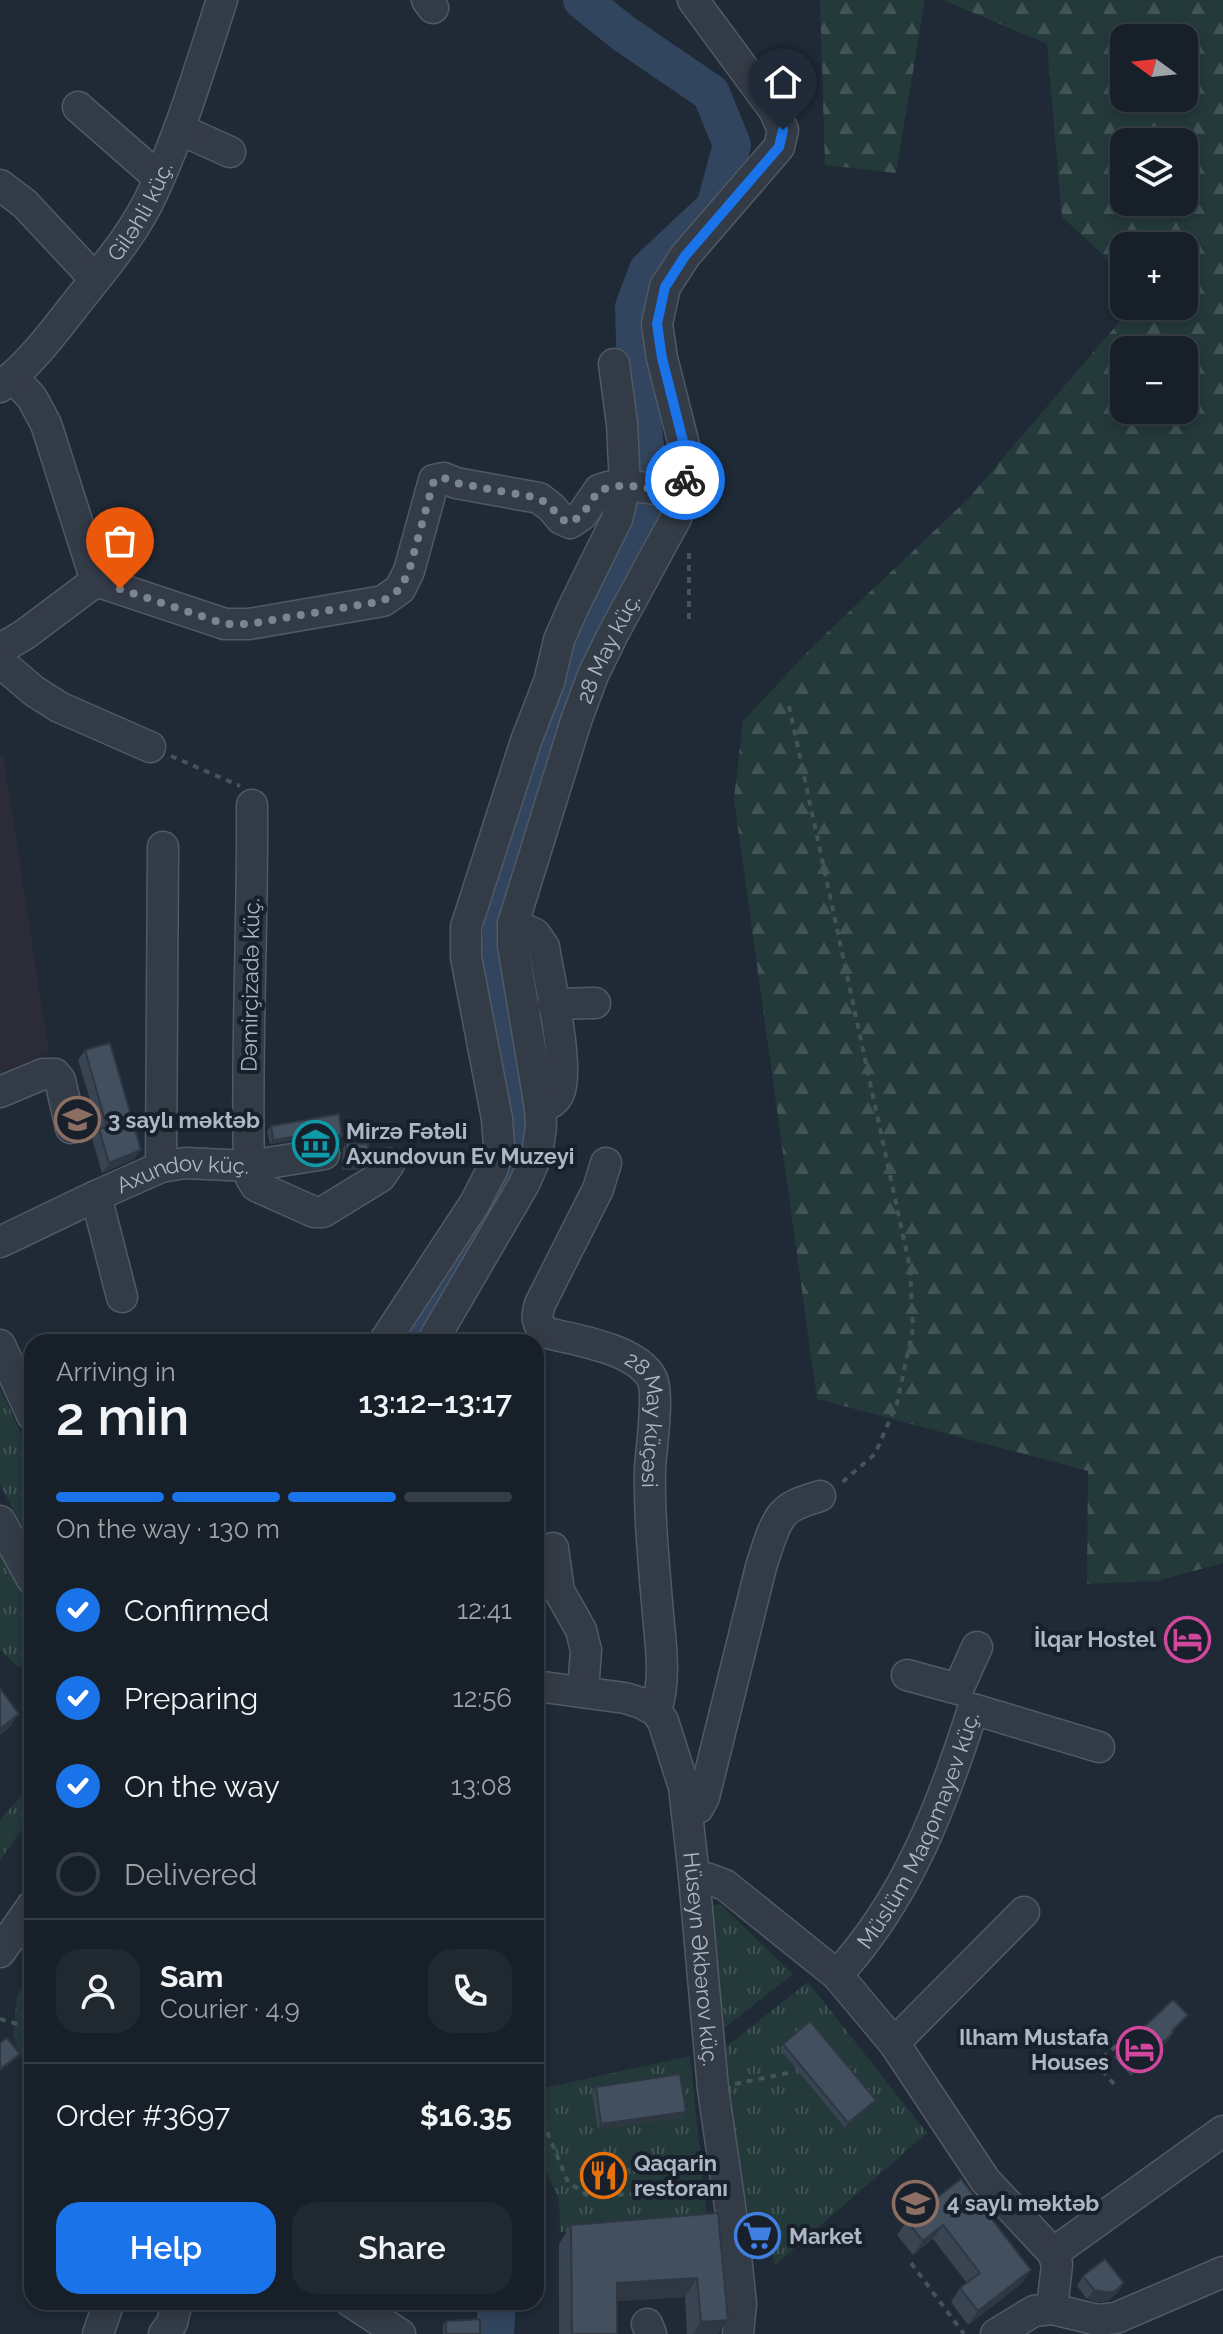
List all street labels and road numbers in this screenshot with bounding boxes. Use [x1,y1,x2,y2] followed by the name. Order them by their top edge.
[102,158,178,266] street label: Giləhli küç.
[571,589,645,707] street label: 28 May küç.
[235,898,265,1072] street label: Dəmirçizadə küç.
[112,1149,250,1198] street label: Axundov küç.
[621,1345,668,1488] street label: 28 May küçəsi
[851,1708,984,1954] street label: Müslüm Maqomayev küç.
[678,1851,724,2067] street label: Hüseyn Əkbərov küç.

